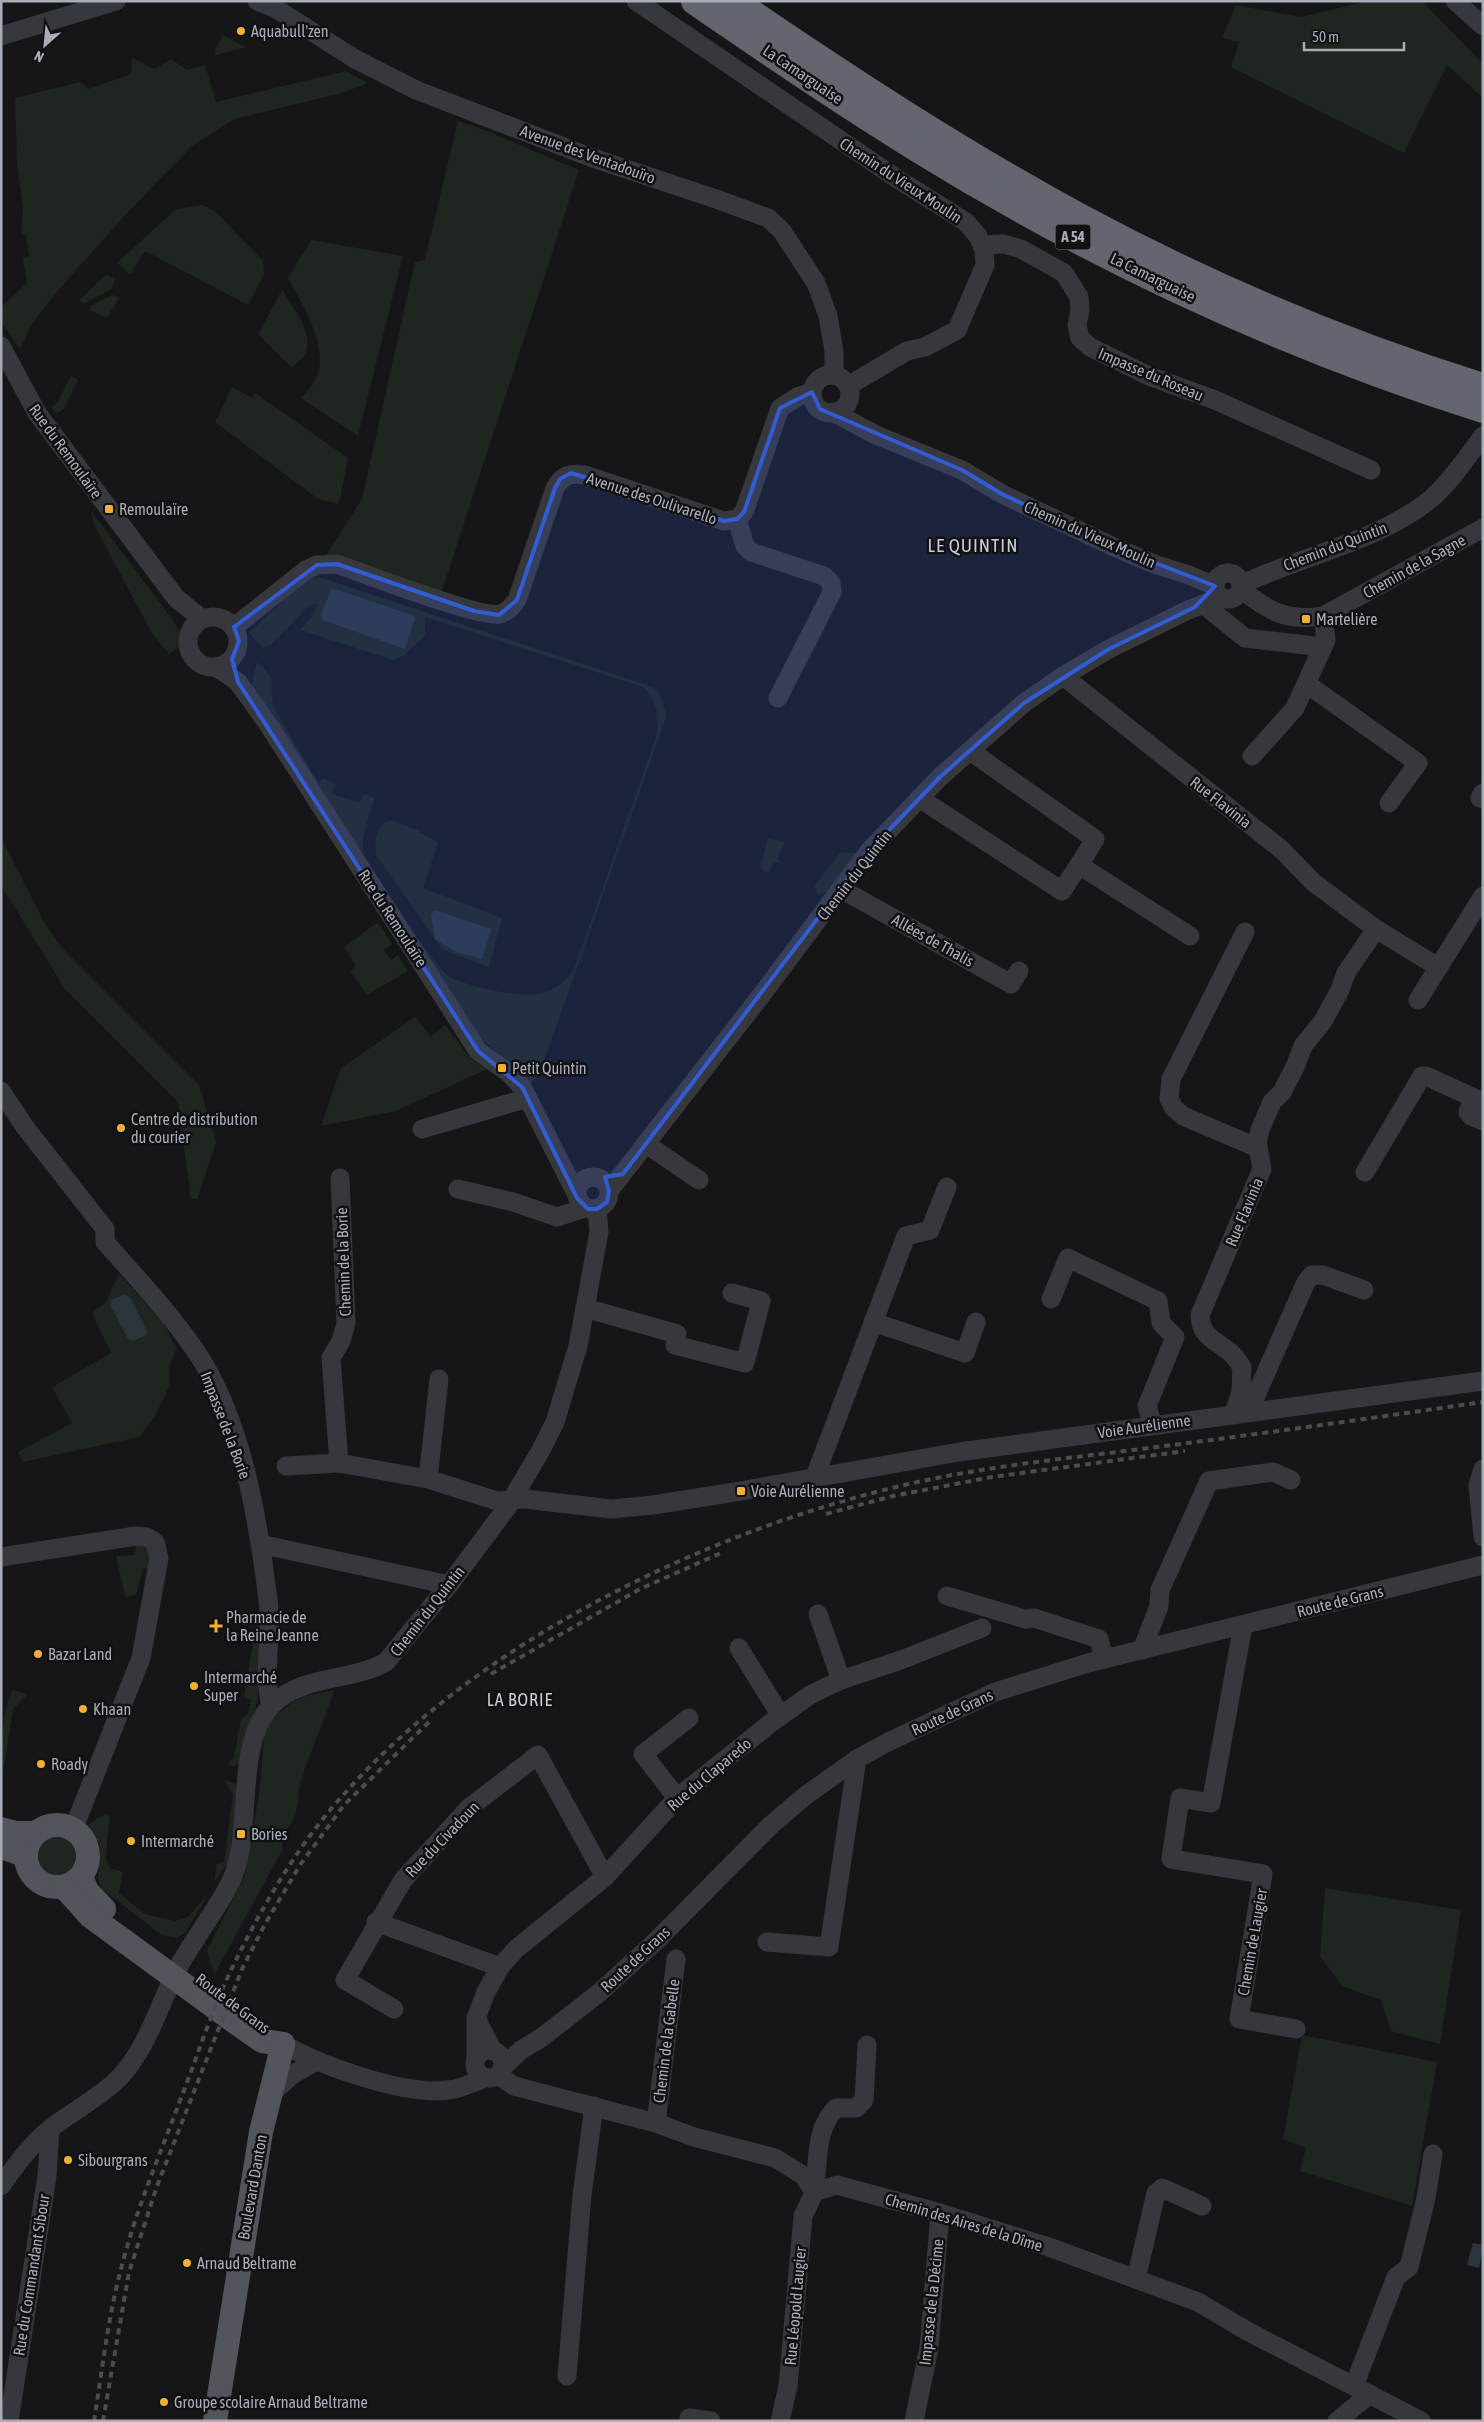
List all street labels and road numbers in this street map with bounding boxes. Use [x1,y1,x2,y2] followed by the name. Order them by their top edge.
[759,41,846,108] street label: La Camarguaise
[518,121,658,187] street label: Avenue des Ventadouïro
[837,134,965,226] street label: Chemin du Vieux Moulin
[1056,224,1090,250] road number: A 54
[1107,249,1198,306] street label: La Camarguaise
[1095,344,1206,405] street label: Impasse du Roseau
[26,400,106,502] street label: Rue du Remoulaïre
[585,468,719,528] street label: Avenue des Oulivarello
[1022,497,1158,571] street label: Chemin du Vieux Moulin
[1281,518,1389,574] street label: Chemin du Quintin
[1360,530,1469,602] street label: Chemin de la Sagne
[1187,773,1255,831] street label: Rue Flavinia
[813,826,895,924] street label: Chemin du Quintin
[355,866,431,970] street label: Rue du Remoulaïre
[889,910,977,970] street label: Allées de Thalis
[1222,1175,1266,1249] street label: Rue Flavinia
[332,1207,354,1317] street label: Chemin de la Borie
[196,1369,255,1481] street label: Impasse de la Borie
[1096,1411,1192,1441] street label: Voie Aurélienne
[386,1562,468,1660] street label: Chemin du Quintin
[1295,1582,1385,1620] street label: Route de Grans
[908,1685,996,1739] street label: Route de Grans
[664,1734,755,1815] street label: Rue du Claparedo
[401,1797,483,1881] street label: Rue du Civadoun
[1234,1887,1271,1997] street label: Chemin de Laugier
[597,1922,674,1996] street label: Route de Grans
[192,1969,274,2037] street label: Route de Grans
[649,1978,683,2104] street label: Chemin de la Gabelle
[234,2133,270,2241] street label: Boulevard Danton
[883,2189,1045,2255] street label: Chemin des Aires de la Dîme
[9,2193,53,2357] street label: Rue du Commandant Sibour
[915,2238,948,2366] street label: Impasse de la Décime
[781,2246,810,2366] street label: Rue Léopold Laugier

